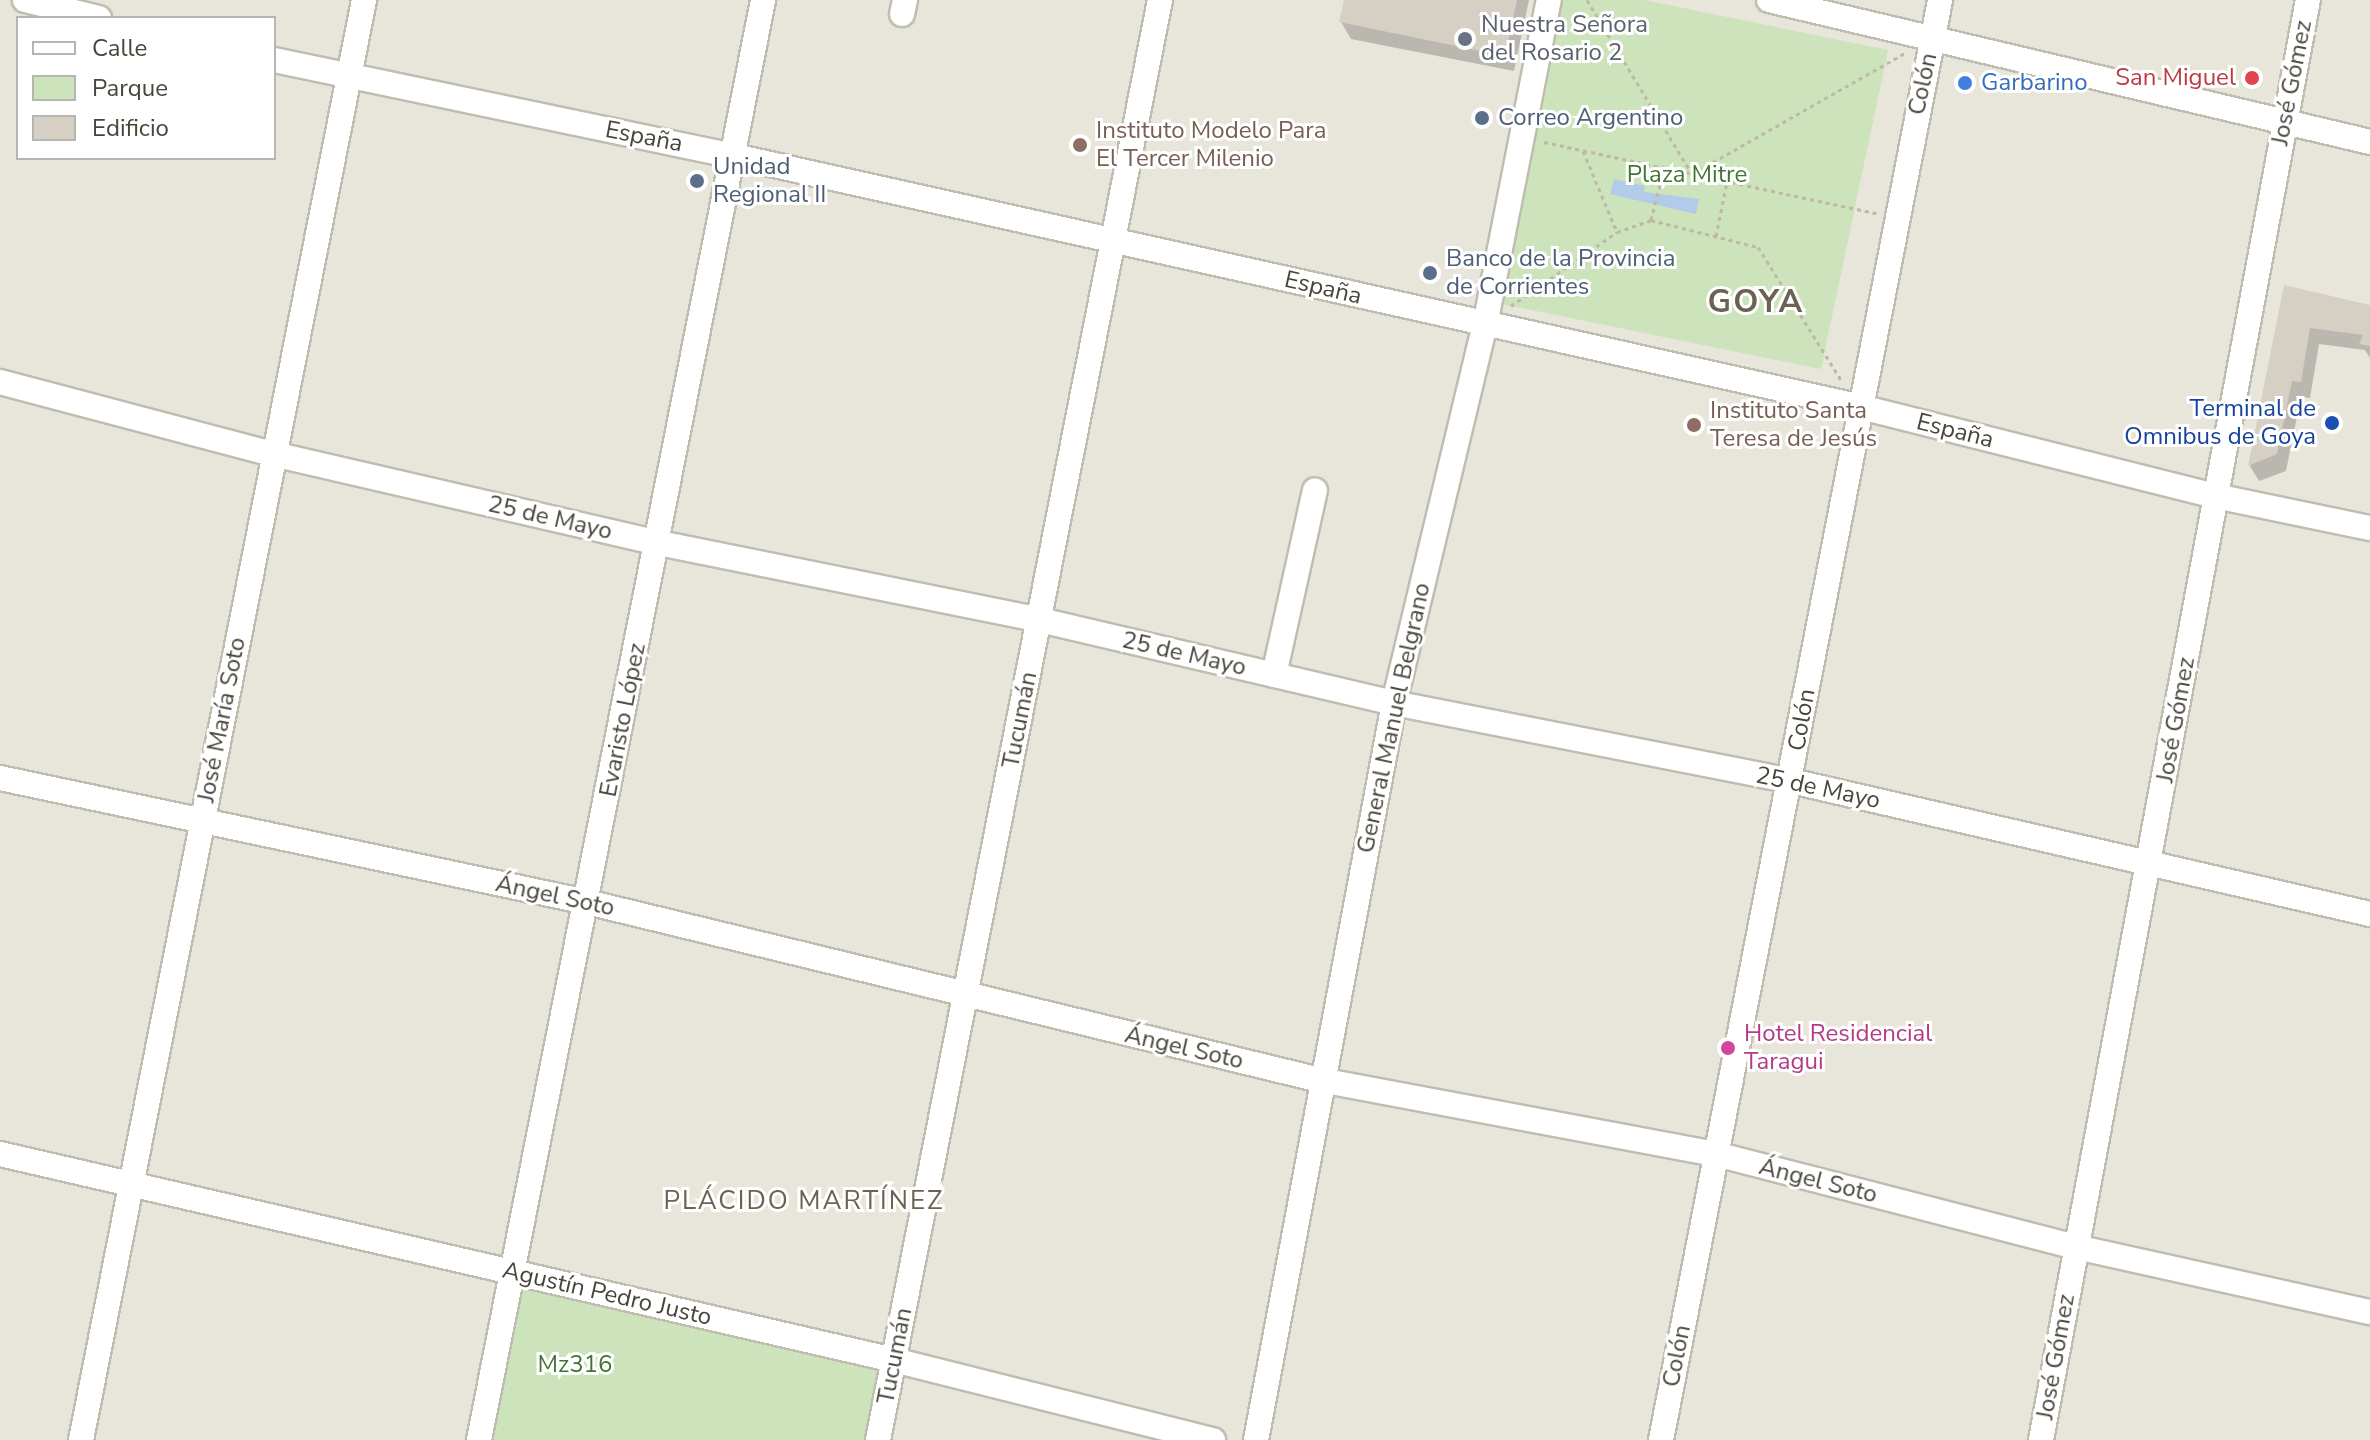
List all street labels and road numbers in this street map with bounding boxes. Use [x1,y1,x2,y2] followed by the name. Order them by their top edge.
[2266,18,2318,148] street label: José Gómez
[1902,50,1944,118] street label: Colón
[603,115,685,159] street label: España
[1282,265,1364,311] street label: España
[1913,408,1997,454] street label: España
[485,490,615,546] street label: 25 de Mayo
[1351,580,1437,856] street label: General Manuel Belgrano
[1119,626,1249,682] street label: 25 de Mayo
[192,635,252,805] street label: José María Soto
[594,641,652,799] street label: Evaristo López
[2151,655,2201,785] street label: José Gómez
[997,669,1043,771] street label: Tucumán
[1782,687,1822,753] street label: Colón
[1753,761,1883,815] street label: 25 de Mayo
[493,869,617,923] street label: Ángel Soto
[1122,1020,1246,1076] street label: Ángel Soto
[1756,1152,1880,1210] street label: Ángel Soto
[500,1256,714,1332] street label: Agustín Pedro Justo
[2031,1292,2081,1422] street label: José Gómez
[872,1305,918,1407] street label: Tucumán
[1657,1323,1697,1389] street label: Colón

